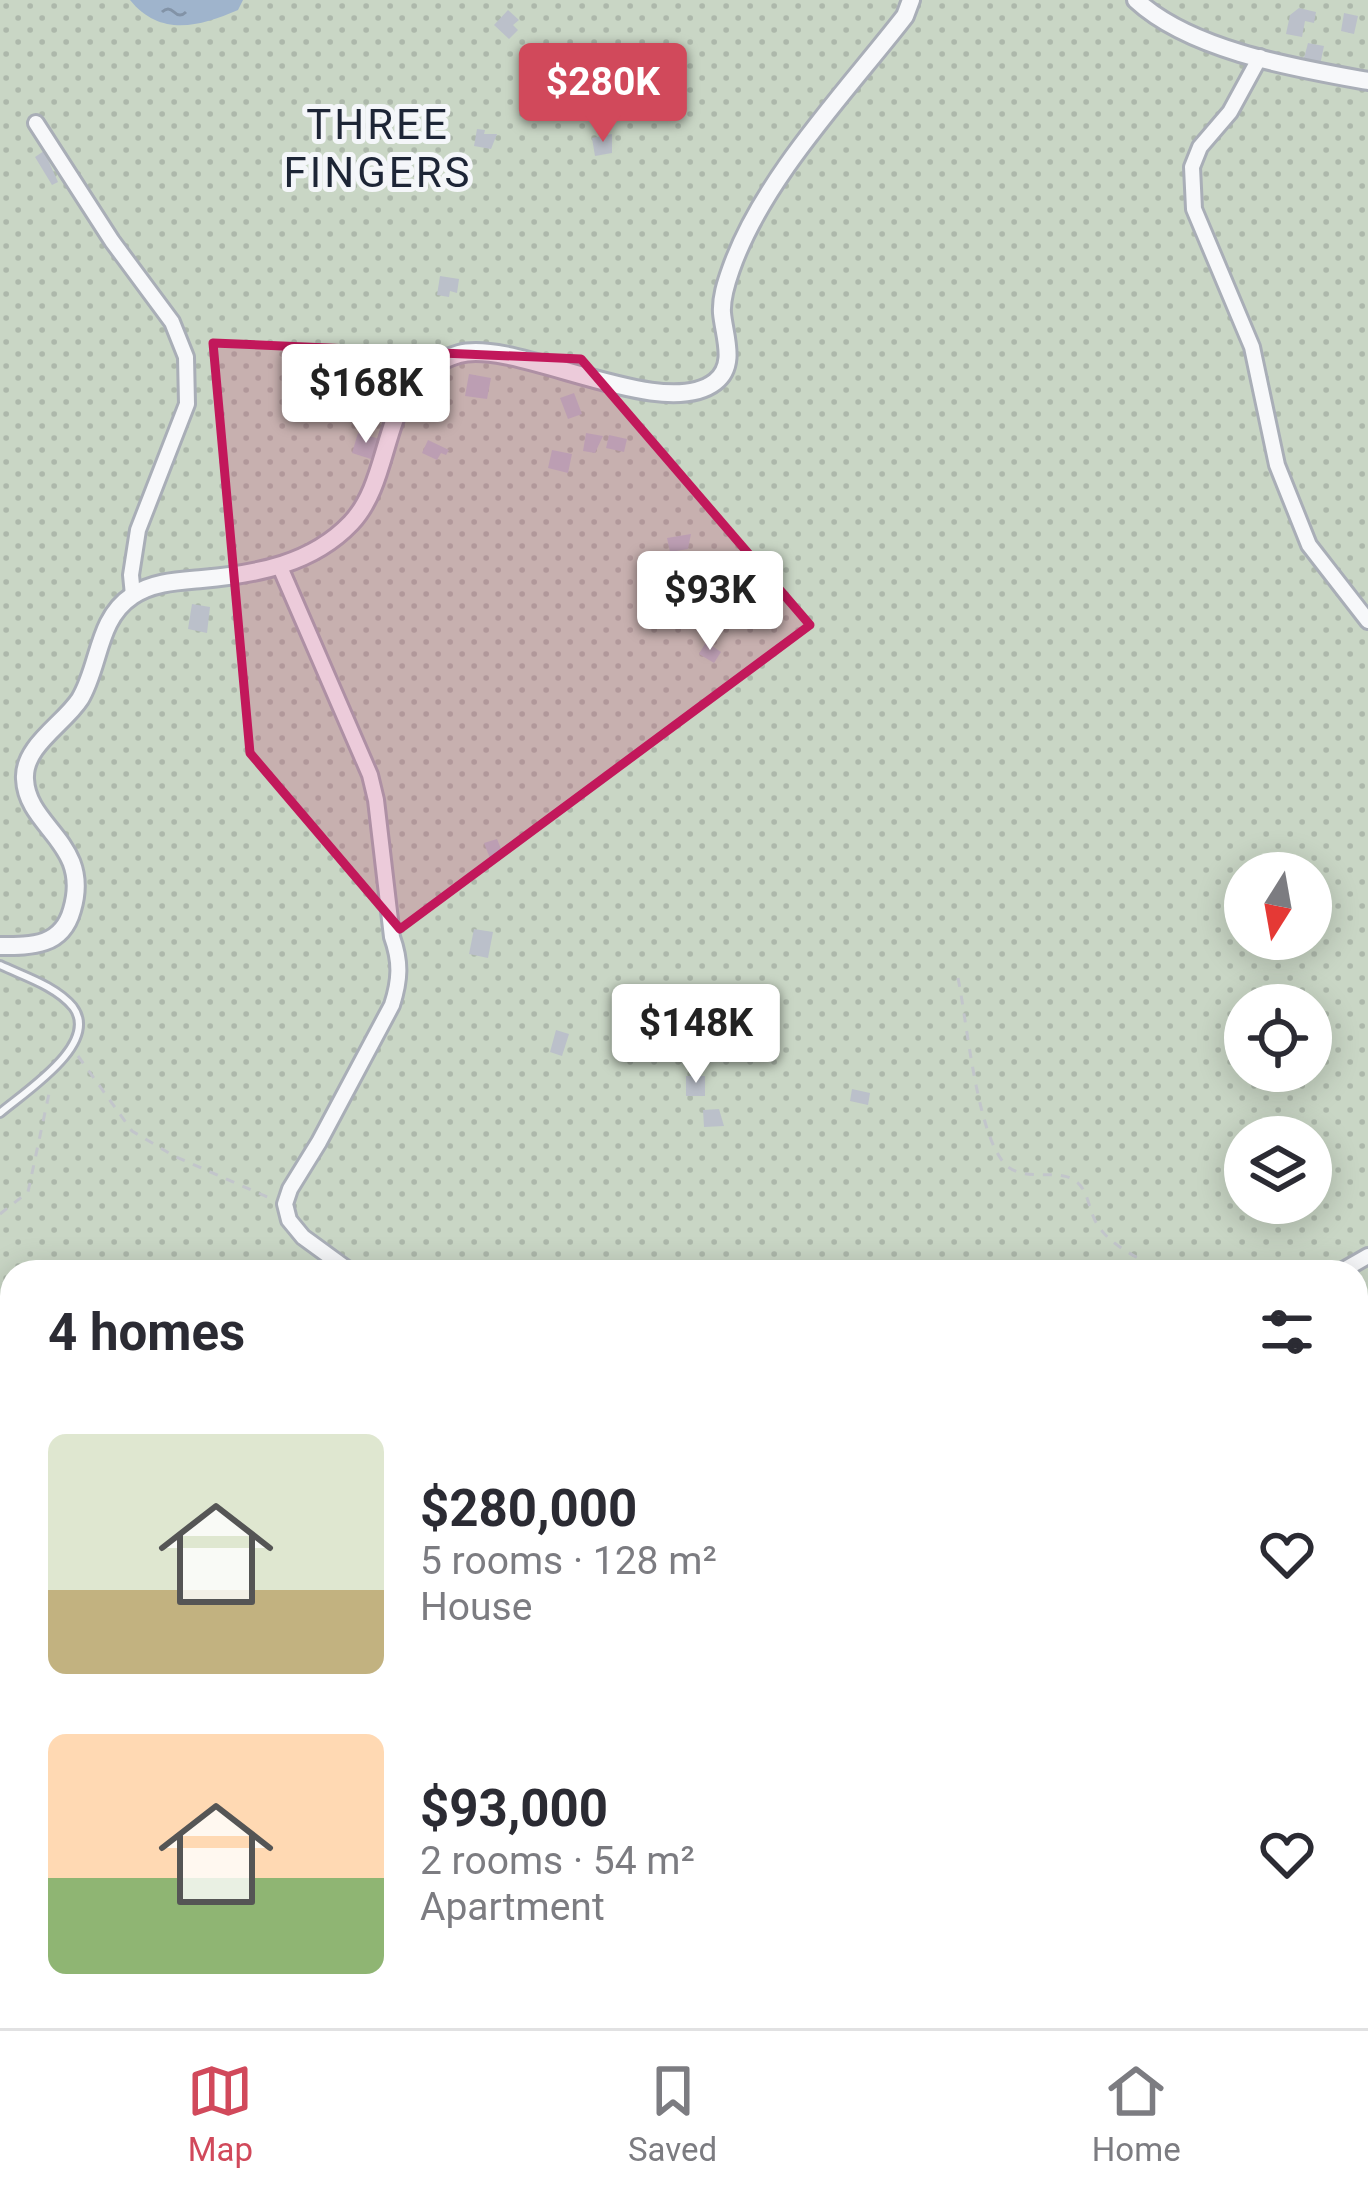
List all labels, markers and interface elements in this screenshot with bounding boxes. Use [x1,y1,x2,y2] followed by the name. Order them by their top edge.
[519,43,687,145] pin: $280K
[546,59,660,105] text: $280K
[284,100,472,197] district label: THREE FINGERS
[282,344,450,446] pin: $168K
[309,360,423,406] text: $168K
[639,551,781,653] pin: $93K
[664,567,756,613] text: $93K
[1224,852,1332,960] north arrow
[1224,852,1332,1224] map controls
[612,984,780,1086] pin: $148K
[1224,984,1332,1092] button: locate
[639,1000,753,1046] text: $148K
[1224,1116,1332,1224] button: layers
[1254,1299,1320,1365] icon: filters
[48,1303,245,1362] text: 4 homes
[420,1479,637,1538] text: $280,000
[144,1482,288,1626] icon: home
[1254,1521,1320,1587] icon: heart
[420,1538,717,1584] text: 5 rooms · 128 m²
[420,1584,532,1630] text: House
[420,1779,608,1838] text: $93,000
[144,1782,288,1926] icon: home
[1254,1821,1320,1887] icon: heart
[420,1838,695,1884] text: 2 rooms · 54 m²
[420,1884,605,1930] text: Apartment
[187,2058,253,2169] tab: Map
[628,2058,717,2169] tab: Saved
[1092,2058,1181,2169] tab: Home

